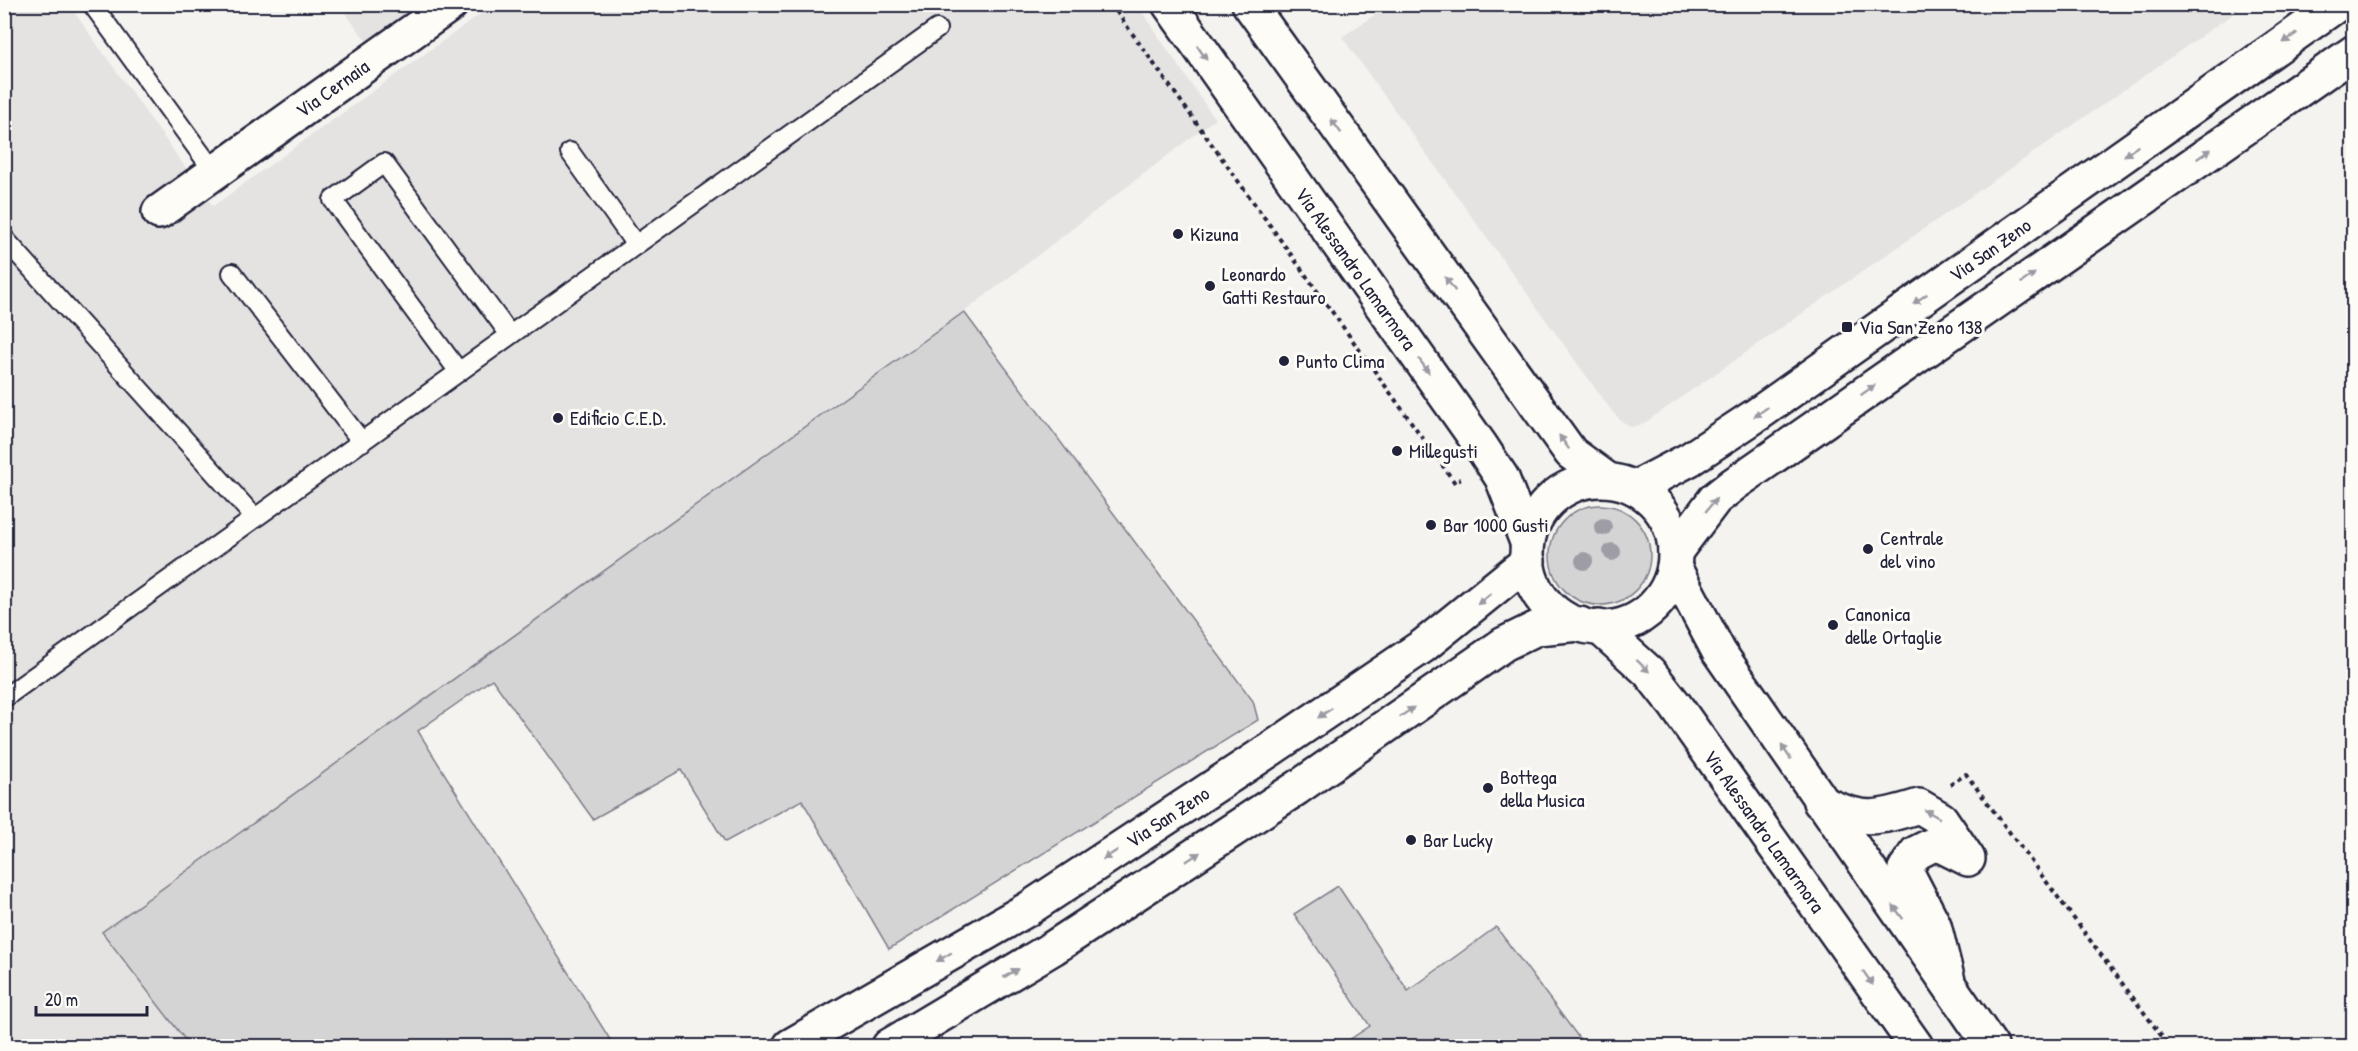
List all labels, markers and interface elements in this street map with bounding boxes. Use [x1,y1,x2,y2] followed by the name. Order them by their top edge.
[2283,32,2299,44] one-way arrow
[1196,44,1208,60] one-way arrow
[290,53,374,123] street label: Via Cernaia
[1330,118,1342,133] one-way arrow
[2123,145,2139,156] one-way arrow
[2196,148,2212,160] one-way arrow
[1289,182,1423,355] street label: Via Alessandro Lamarmora
[1944,211,2036,288] street label: Via San Zeno
[1190,220,1239,247] place label: Kizuna
[1171,227,1185,241] marker: Kizuna
[1222,260,1326,310] place label: Leonardo Gatti Restauro
[2019,272,2035,284] one-way arrow
[1444,276,1456,291] one-way arrow
[1203,279,1217,293] marker: Leonardo Gatti Restauro
[1913,293,1928,305] one-way arrow
[1859,313,1983,340] place label: Via San Zeno 138
[1840,320,1854,334] marker: Via San Zeno 138
[1296,347,1385,374] place label: Punto Clima
[1277,354,1291,368] marker: Punto Clima
[1418,358,1430,374] one-way arrow
[1860,385,1876,397] one-way arrow
[570,404,666,431] place label: Edificio C.E.D.
[1753,406,1769,417] one-way arrow
[551,411,565,425] marker: Edificio C.E.D.
[1558,434,1570,450] one-way arrow
[1409,437,1478,464] place label: Millegusti
[1390,444,1404,458] marker: Millegusti
[1705,498,1717,513] one-way arrow
[1443,511,1549,538] place label: Bar 1000 Gusti
[1424,518,1438,532] marker: Bar 1000 Gusti
[1880,524,1944,574] place label: Centrale del vino
[1861,542,1875,556] marker: Centrale del vino
[1477,592,1492,605] one-way arrow
[1845,600,1942,650] place label: Canonica delle Ortaglie
[1826,618,1840,632] marker: Canonica delle Ortaglie
[1635,659,1649,673] one-way arrow
[1398,706,1414,718] one-way arrow
[1318,707,1334,719] one-way arrow
[1698,744,1832,918] street label: Via Alessandro Lamarmora
[1780,745,1792,761] one-way arrow
[1500,763,1585,813] place label: Bottega della Musica
[1121,779,1214,854] street label: Via San Zeno
[1481,781,1495,795] marker: Bottega della Musica
[1924,809,1941,819] one-way arrow
[1423,826,1493,853] place label: Bar Lucky
[1404,833,1418,847] marker: Bar Lucky
[1102,849,1118,860] one-way arrow
[1184,851,1201,862] one-way arrow
[1893,904,1905,919] one-way arrow
[936,952,952,963] one-way arrow
[1003,968,1019,979] one-way arrow
[1861,970,1873,985] one-way arrow
[36,979,147,1017] scale bar
[45,987,78,1012] text: 20 m

